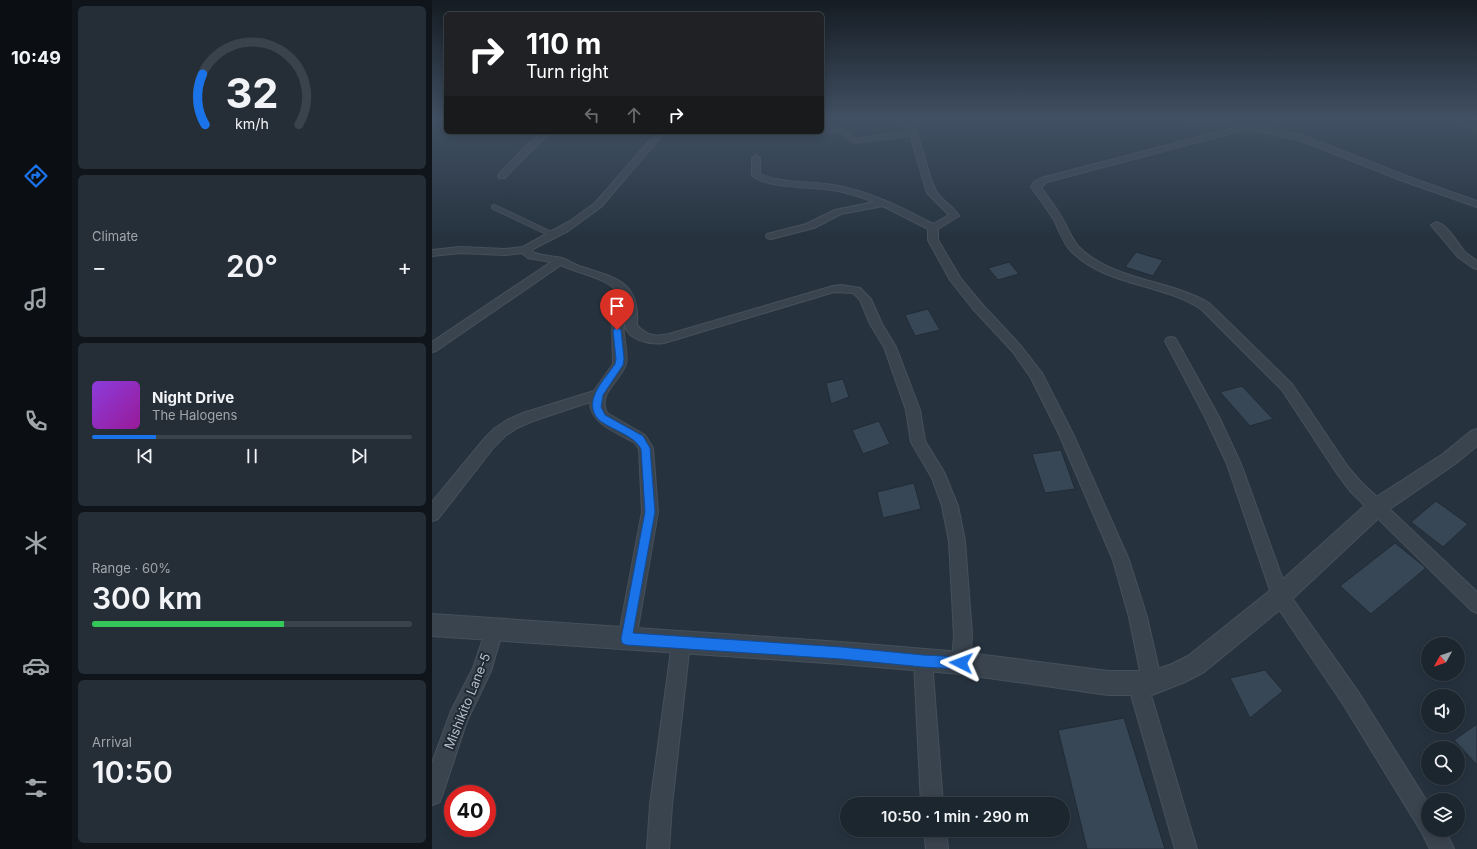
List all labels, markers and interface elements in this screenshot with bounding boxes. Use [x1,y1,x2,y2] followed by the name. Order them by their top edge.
[526,27,601,61] text: 110 m
[460,28,512,80] icon: right
[11,47,61,68] text: 10:49
[526,61,609,82] text: Turn right
[225,68,279,118] text: 32
[581,104,603,126] icon: left
[623,104,645,126] icon: ahead
[665,104,687,126] icon: right
[235,115,269,132] text: km/h
[22,162,50,190] icon: directions
[92,228,138,244] text: Climate
[226,248,278,284] text: 20°
[92,254,107,280] text: −
[397,254,412,280] text: +
[22,285,50,313] icon: music
[600,289,634,330] pin
[606,295,628,317] icon: arrive
[152,388,234,407] text: Night Drive
[22,407,50,435] icon: phone
[152,407,237,423] text: The Halogens
[134,445,156,467] icon: previous
[241,445,263,467] icon: pause
[348,445,370,467] icon: next
[22,529,50,557] icon: climate
[92,560,171,576] text: Range · 60%
[92,580,202,616] text: 300 km
[1421,637,1465,681] north arrow
[1421,637,1465,837] map controls
[940,642,982,684] position arrow
[440,651,494,751] street label: Mishikito Lane-5
[22,652,50,680] icon: car
[1421,689,1465,733] button: sound
[92,734,132,750] text: Arrival
[1421,741,1465,785] button: search
[92,754,173,790] text: 10:50
[22,774,50,802] icon: filters
[444,785,496,837] speed limit sign: 40
[1421,793,1465,837] button: layers
[881,807,1029,826] text: 10:50 · 1 min · 290 m

